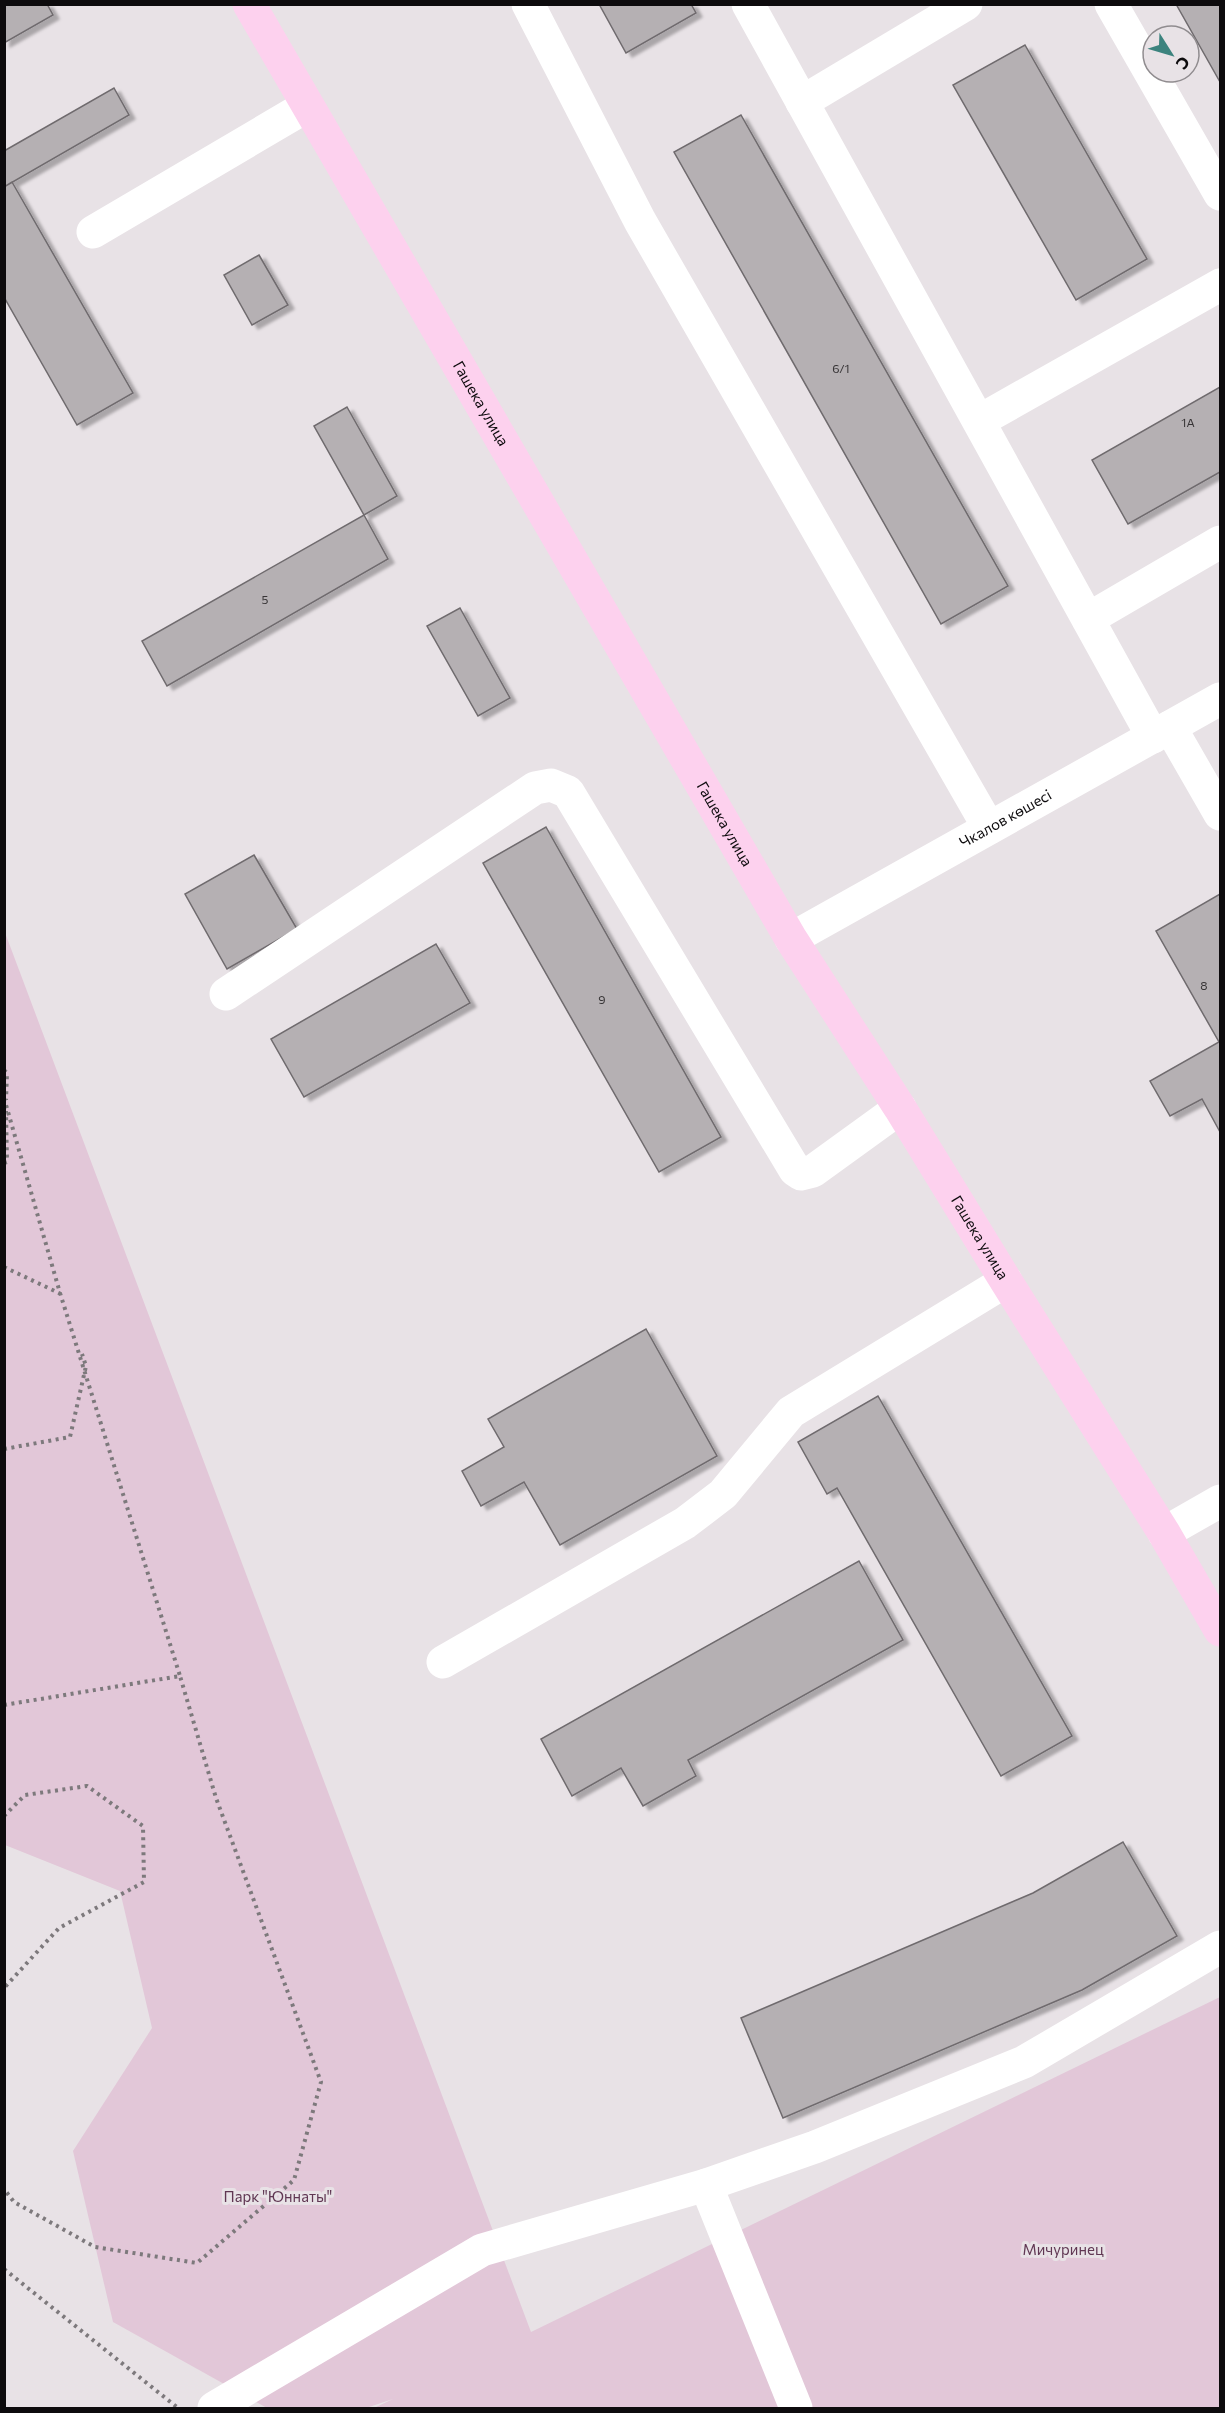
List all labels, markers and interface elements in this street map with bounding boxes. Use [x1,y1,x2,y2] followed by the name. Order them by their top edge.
[1141,24,1201,84] north arrow
[1172,53,1194,73] text: С
[450,358,513,449] street label: Гашека улица
[832,361,850,375] house number: 6/1
[1181,415,1195,429] house number: 1А
[262,592,269,606] house number: 5
[694,778,757,869] street label: Гашека улица
[956,785,1054,851] street label: Чкалов көшесі
[1200,978,1208,992] house number: 8
[598,992,606,1006] house number: 9
[948,1192,1013,1282] street label: Гашека улица
[224,2187,332,2205] park label: Парк "Юннаты"
[1022,2240,1104,2258] park label: Мичуринец

